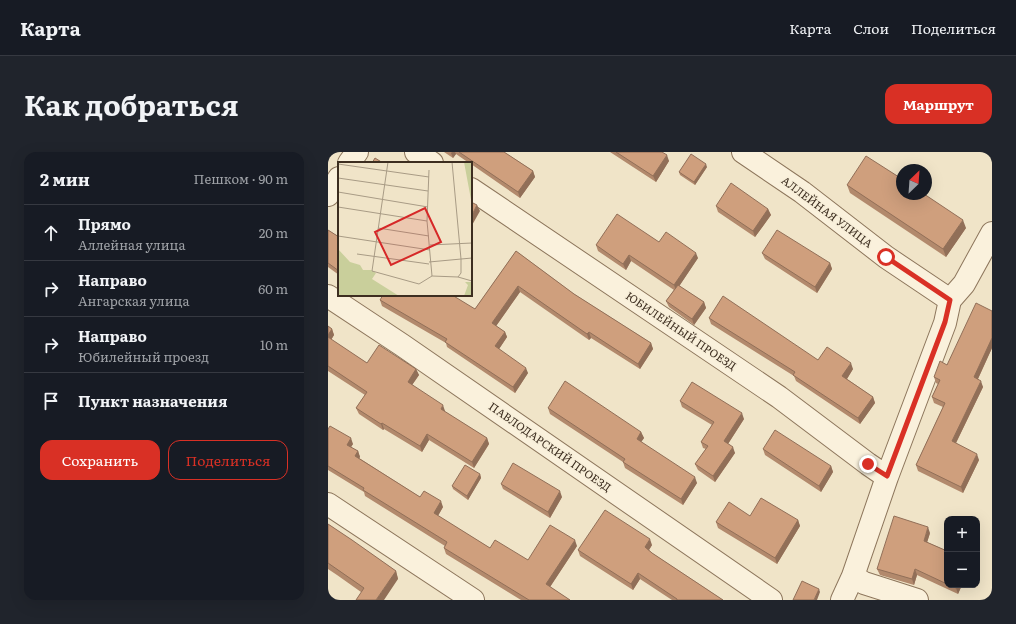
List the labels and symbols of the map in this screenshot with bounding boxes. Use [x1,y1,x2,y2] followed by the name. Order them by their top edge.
[338,162,472,296] inset map
[896,164,932,200] north arrow
[779,172,877,251] street label: АЛЛЕЙНАЯ УЛИЦА
[877,248,895,266] route start
[623,287,740,373] street label: ЮБИЛЕЙНЫЙ ПРОЕЗД
[486,398,615,495] street label: ПАВЛОДАРСКИЙ ПРОЕЗД
[859,455,877,473] route end

